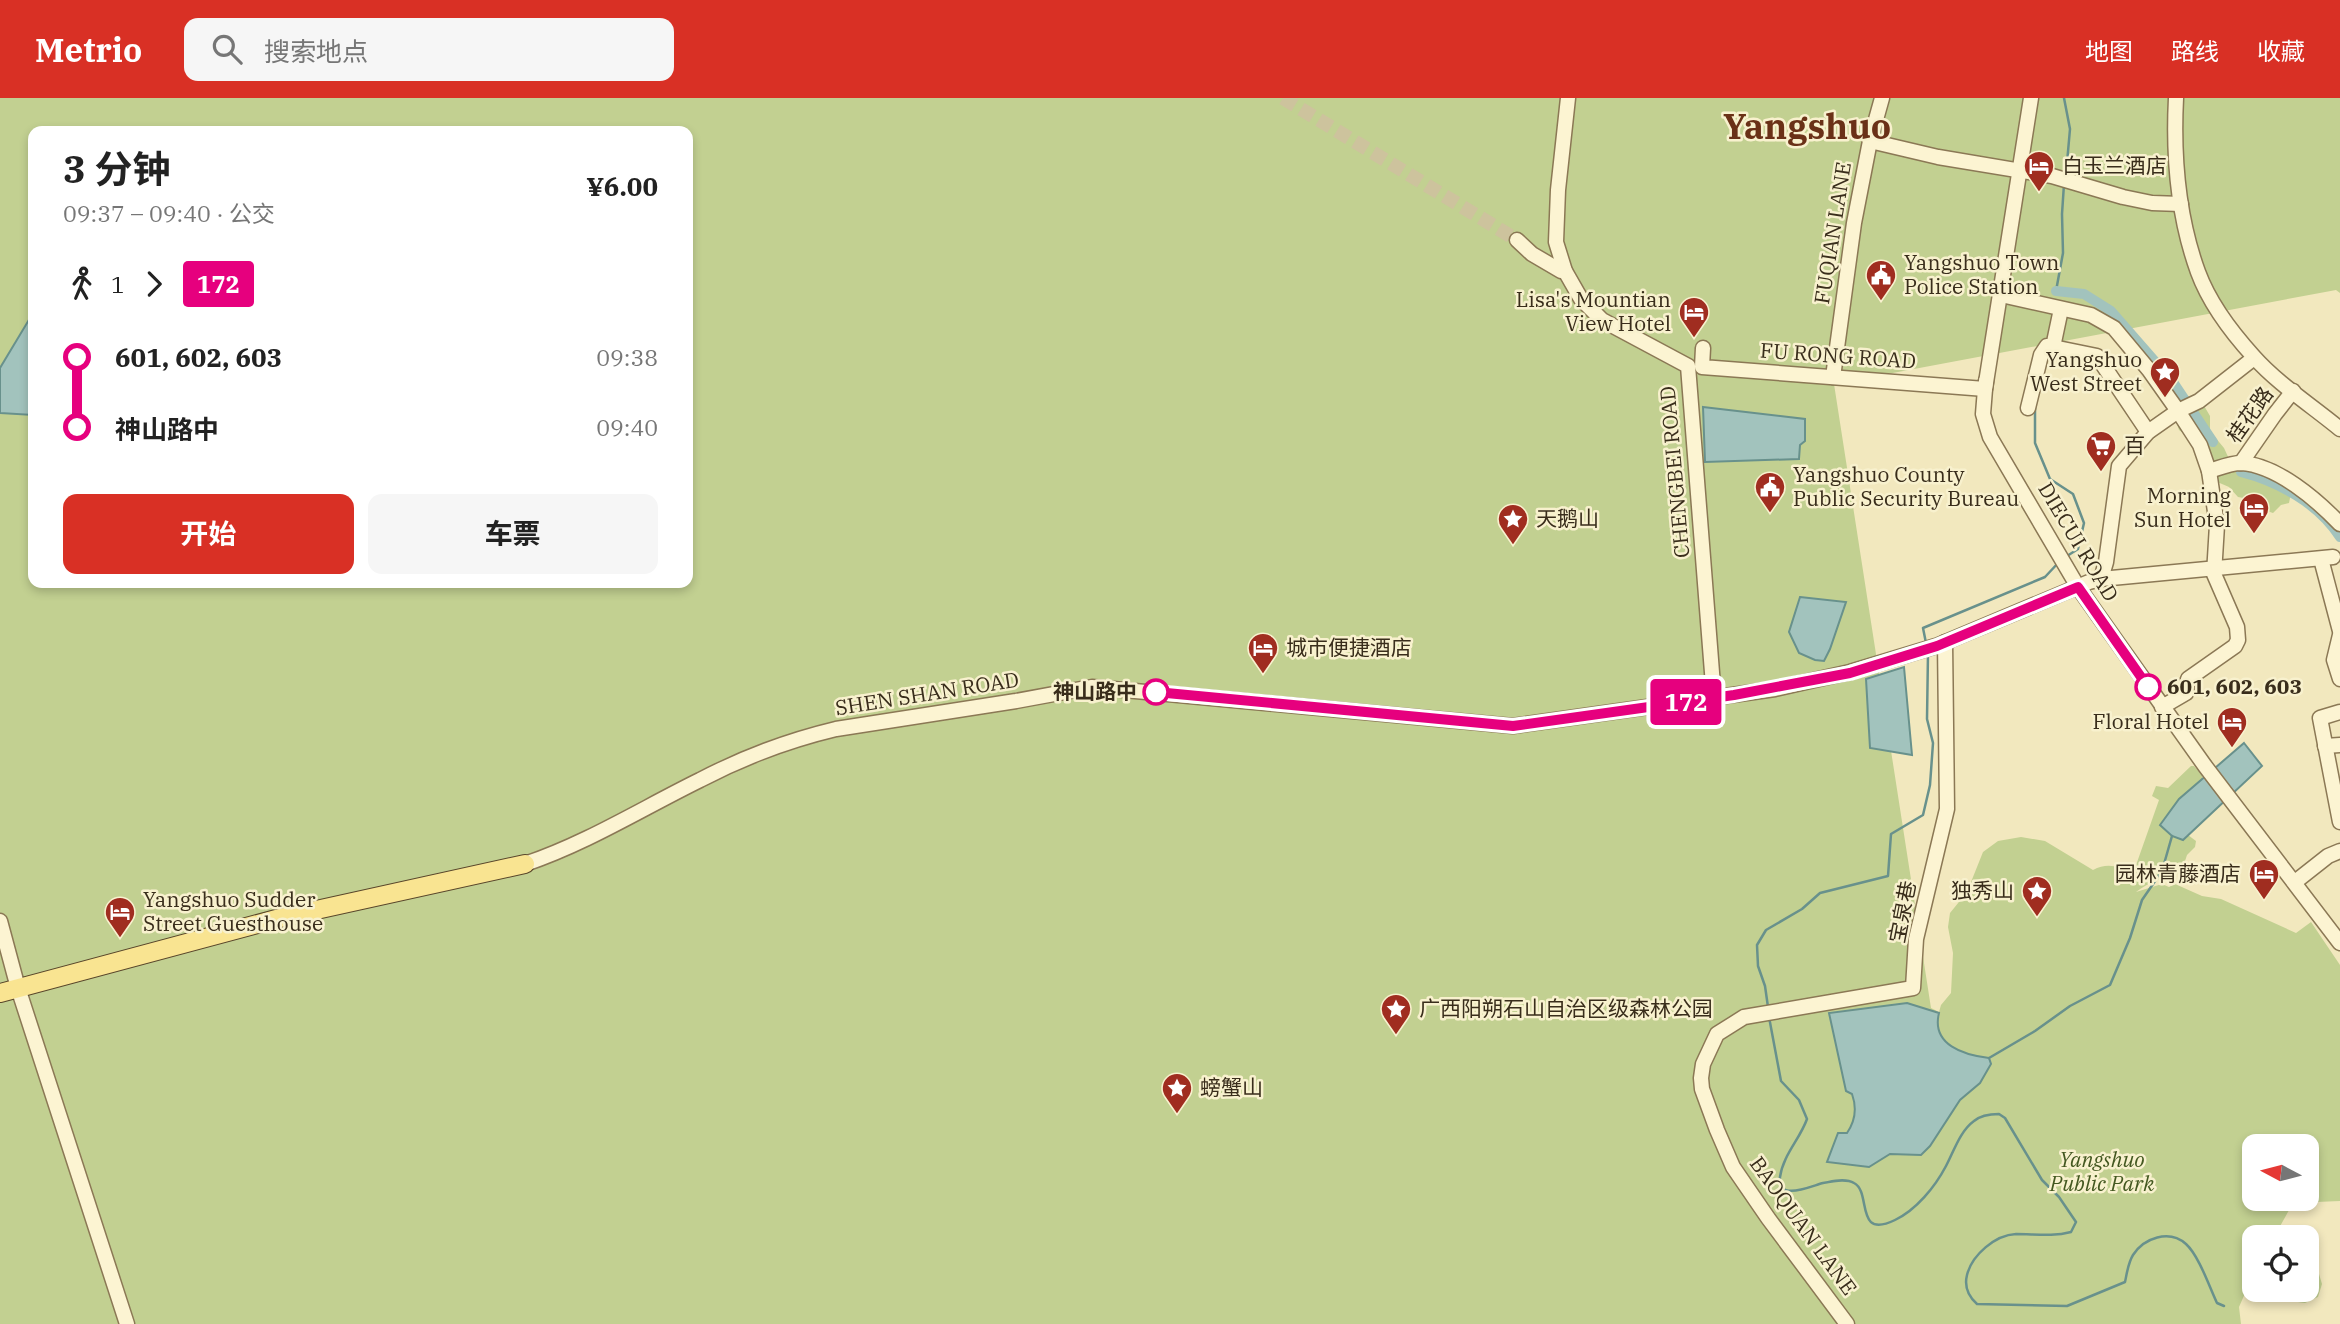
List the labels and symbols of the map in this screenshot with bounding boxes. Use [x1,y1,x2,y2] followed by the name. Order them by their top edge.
[1723,103,1891,149] district label: Yangshuo
[2022,149,2056,193] hotel icon: 白玉兰酒店
[2062,151,2167,179] place label: 白玉兰酒店
[1807,160,1857,306] street label: FUQIAN LANE
[1904,248,2059,300] place label: Yangshuo Town Police Station
[1864,258,1898,302] public building icon: Yangshuo Town Police Station
[1516,285,1671,337] place label: Lisa's Mountian View Hotel
[1677,295,1711,339] hotel icon: Lisa's Mountian View Hotel
[1759,336,1917,374] street label: FU RONG ROAD
[2030,345,2142,397] place label: Yangshuo West Street
[2148,355,2182,399] place icon: Yangshuo West Street
[2219,381,2279,448] street label: 桂花路
[1653,385,1695,559] street label: CHENGBEI ROAD
[2084,429,2118,473] supermarket icon: 百
[2124,431,2145,459] place label: 百
[1793,460,2019,512] place label: Yangshuo County Public Security Bureau
[1753,470,1787,514] public building icon: Yangshuo County Public Security Bureau
[2032,477,2125,606] street label: DIECUI ROAD
[2134,481,2232,533] place label: Morning Sun Hotel
[2237,491,2271,535] hotel icon: Morning Sun Hotel
[1496,502,1530,546] place icon: 天鹅山
[1536,504,1599,532] place label: 天鹅山
[1246,631,1280,675] hotel icon: 城市便捷酒店
[1286,633,1412,661] place label: 城市便捷酒店
[833,665,1021,721] street label: SHEN SHAN ROAD
[2167,672,2302,700] place label: 601, 602, 603
[2135,674,2161,700] marker: 601, 602, 603
[1053,677,1137,705] place label: 神山路中
[1143,679,1169,705] marker: 神山路中
[1646,679,1726,725] line badge: 172
[2215,705,2249,749] hotel icon: Floral Hotel
[2092,707,2209,735] place label: Floral Hotel
[2247,857,2281,901] hotel icon: 园林青藤酒店
[2115,859,2241,887] place label: 园林青藤酒店
[2020,874,2054,918] place icon: 独秀山
[1951,876,2014,904] place label: 独秀山
[1882,878,1922,945] street label: 宝泉巷
[143,885,323,937] place label: Yangshuo Sudder Street Guesthouse
[103,895,137,939] hotel icon: Yangshuo Sudder Street Guesthouse
[1379,992,1413,1036] place icon: 广西阳朔石山自治区级森林公园
[1419,994,1713,1022] place label: 广西阳朔石山自治区级森林公园
[1160,1071,1194,1115] place icon: 螃蟹山
[1200,1073,1263,1101] place label: 螃蟹山
[2242,1134,2319,1211] north arrow
[2049,1145,2155,1197] park label: Yangshuo Public Park
[1744,1150,1864,1300] street label: BAOQUAN LANE

